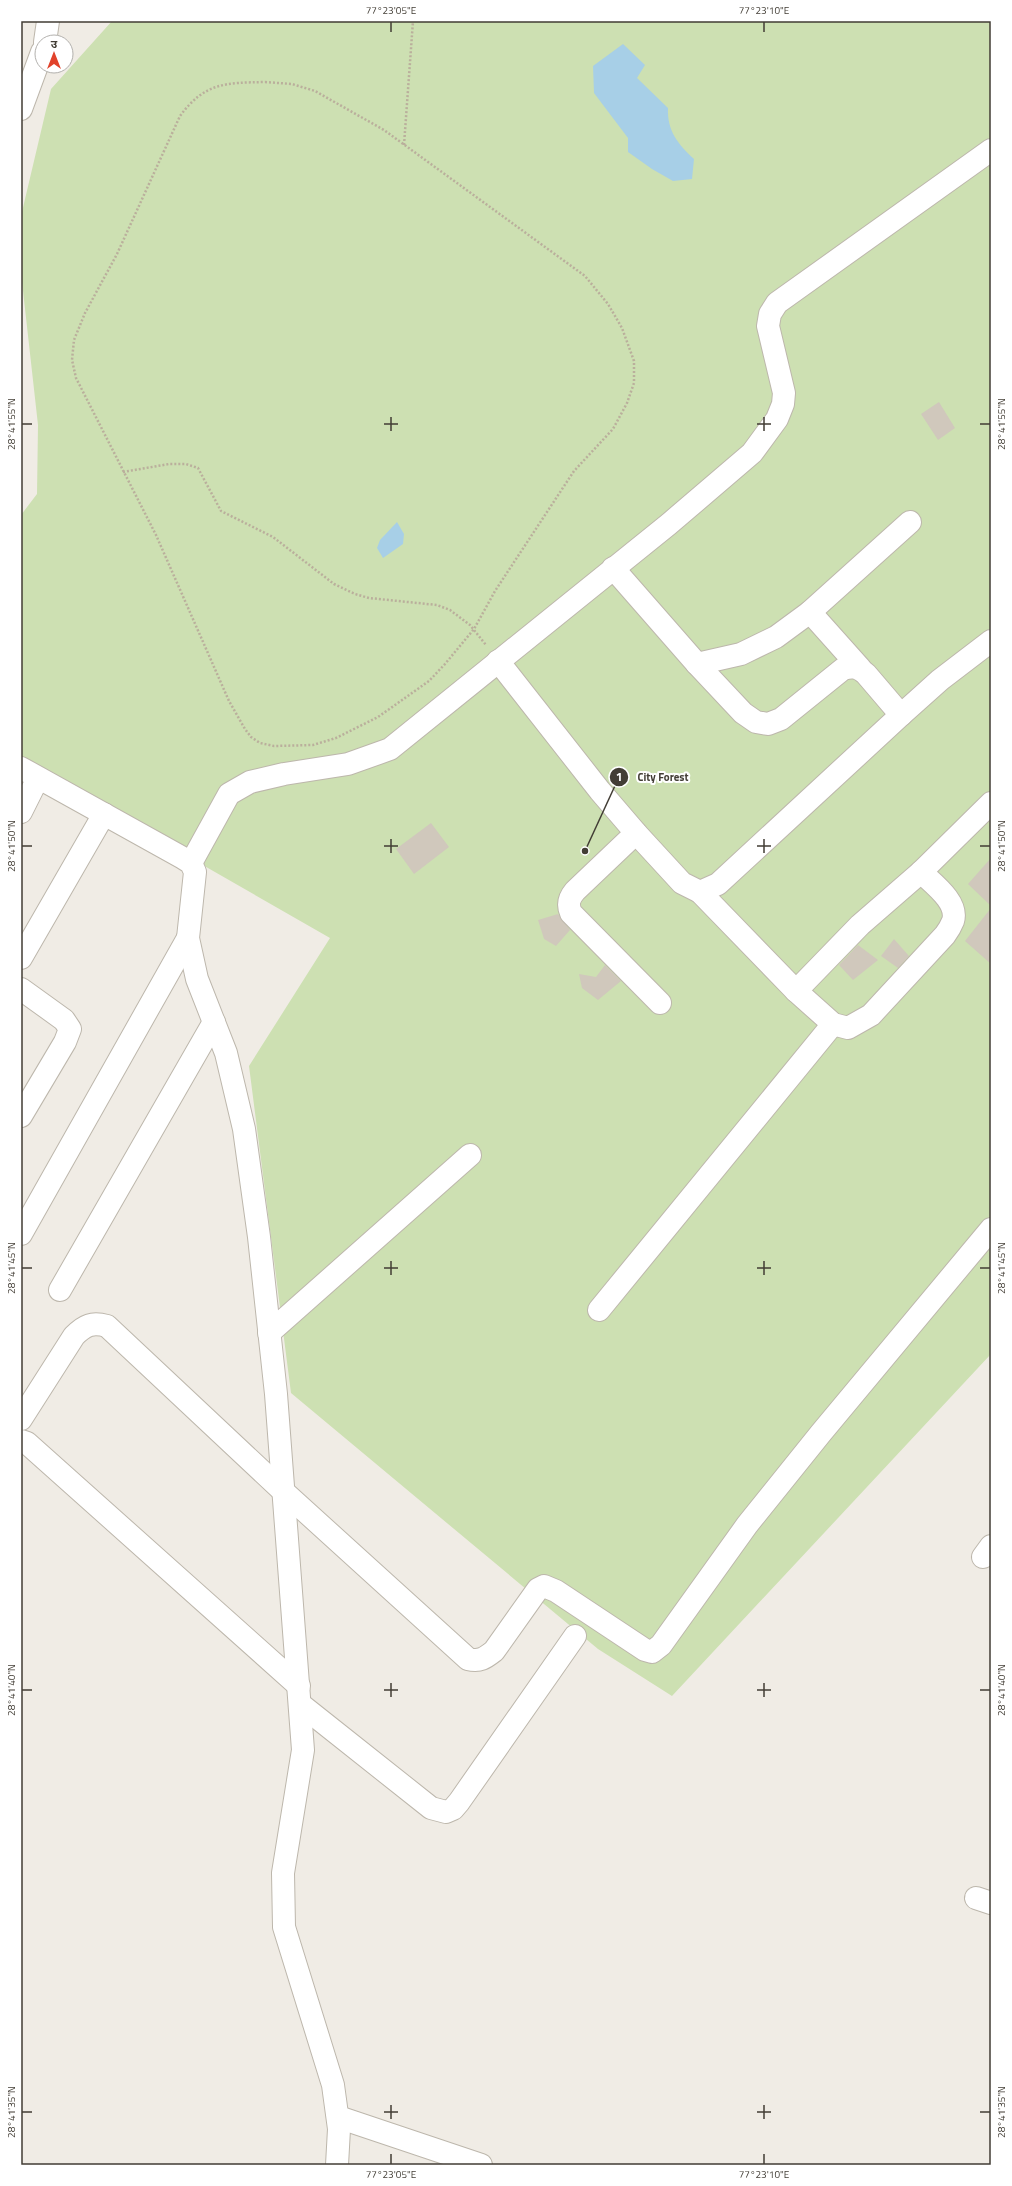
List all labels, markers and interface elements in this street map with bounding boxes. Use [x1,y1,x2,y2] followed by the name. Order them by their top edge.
[366,3,417,18] text: 77°23'05"E
[739,3,790,18] text: 77°23'10"E
[34,34,74,74] north arrow
[51,36,58,52] text: उ
[4,398,19,450] text: 28°41'55"N
[994,398,1009,450] text: 28°41'55"N
[609,766,696,789] callout: City Forest
[616,767,622,786] text: 1
[637,769,689,785] text: City Forest
[4,820,19,872] text: 28°41'50"N
[994,820,1009,872] text: 28°41'50"N
[4,1242,19,1294] text: 28°41'45"N
[994,1242,1009,1294] text: 28°41'45"N
[4,1664,19,1716] text: 28°41'40"N
[994,1664,1009,1716] text: 28°41'40"N
[4,2086,19,2138] text: 28°41'35"N
[994,2086,1009,2138] text: 28°41'35"N
[366,2167,417,2182] text: 77°23'05"E
[739,2167,790,2182] text: 77°23'10"E

